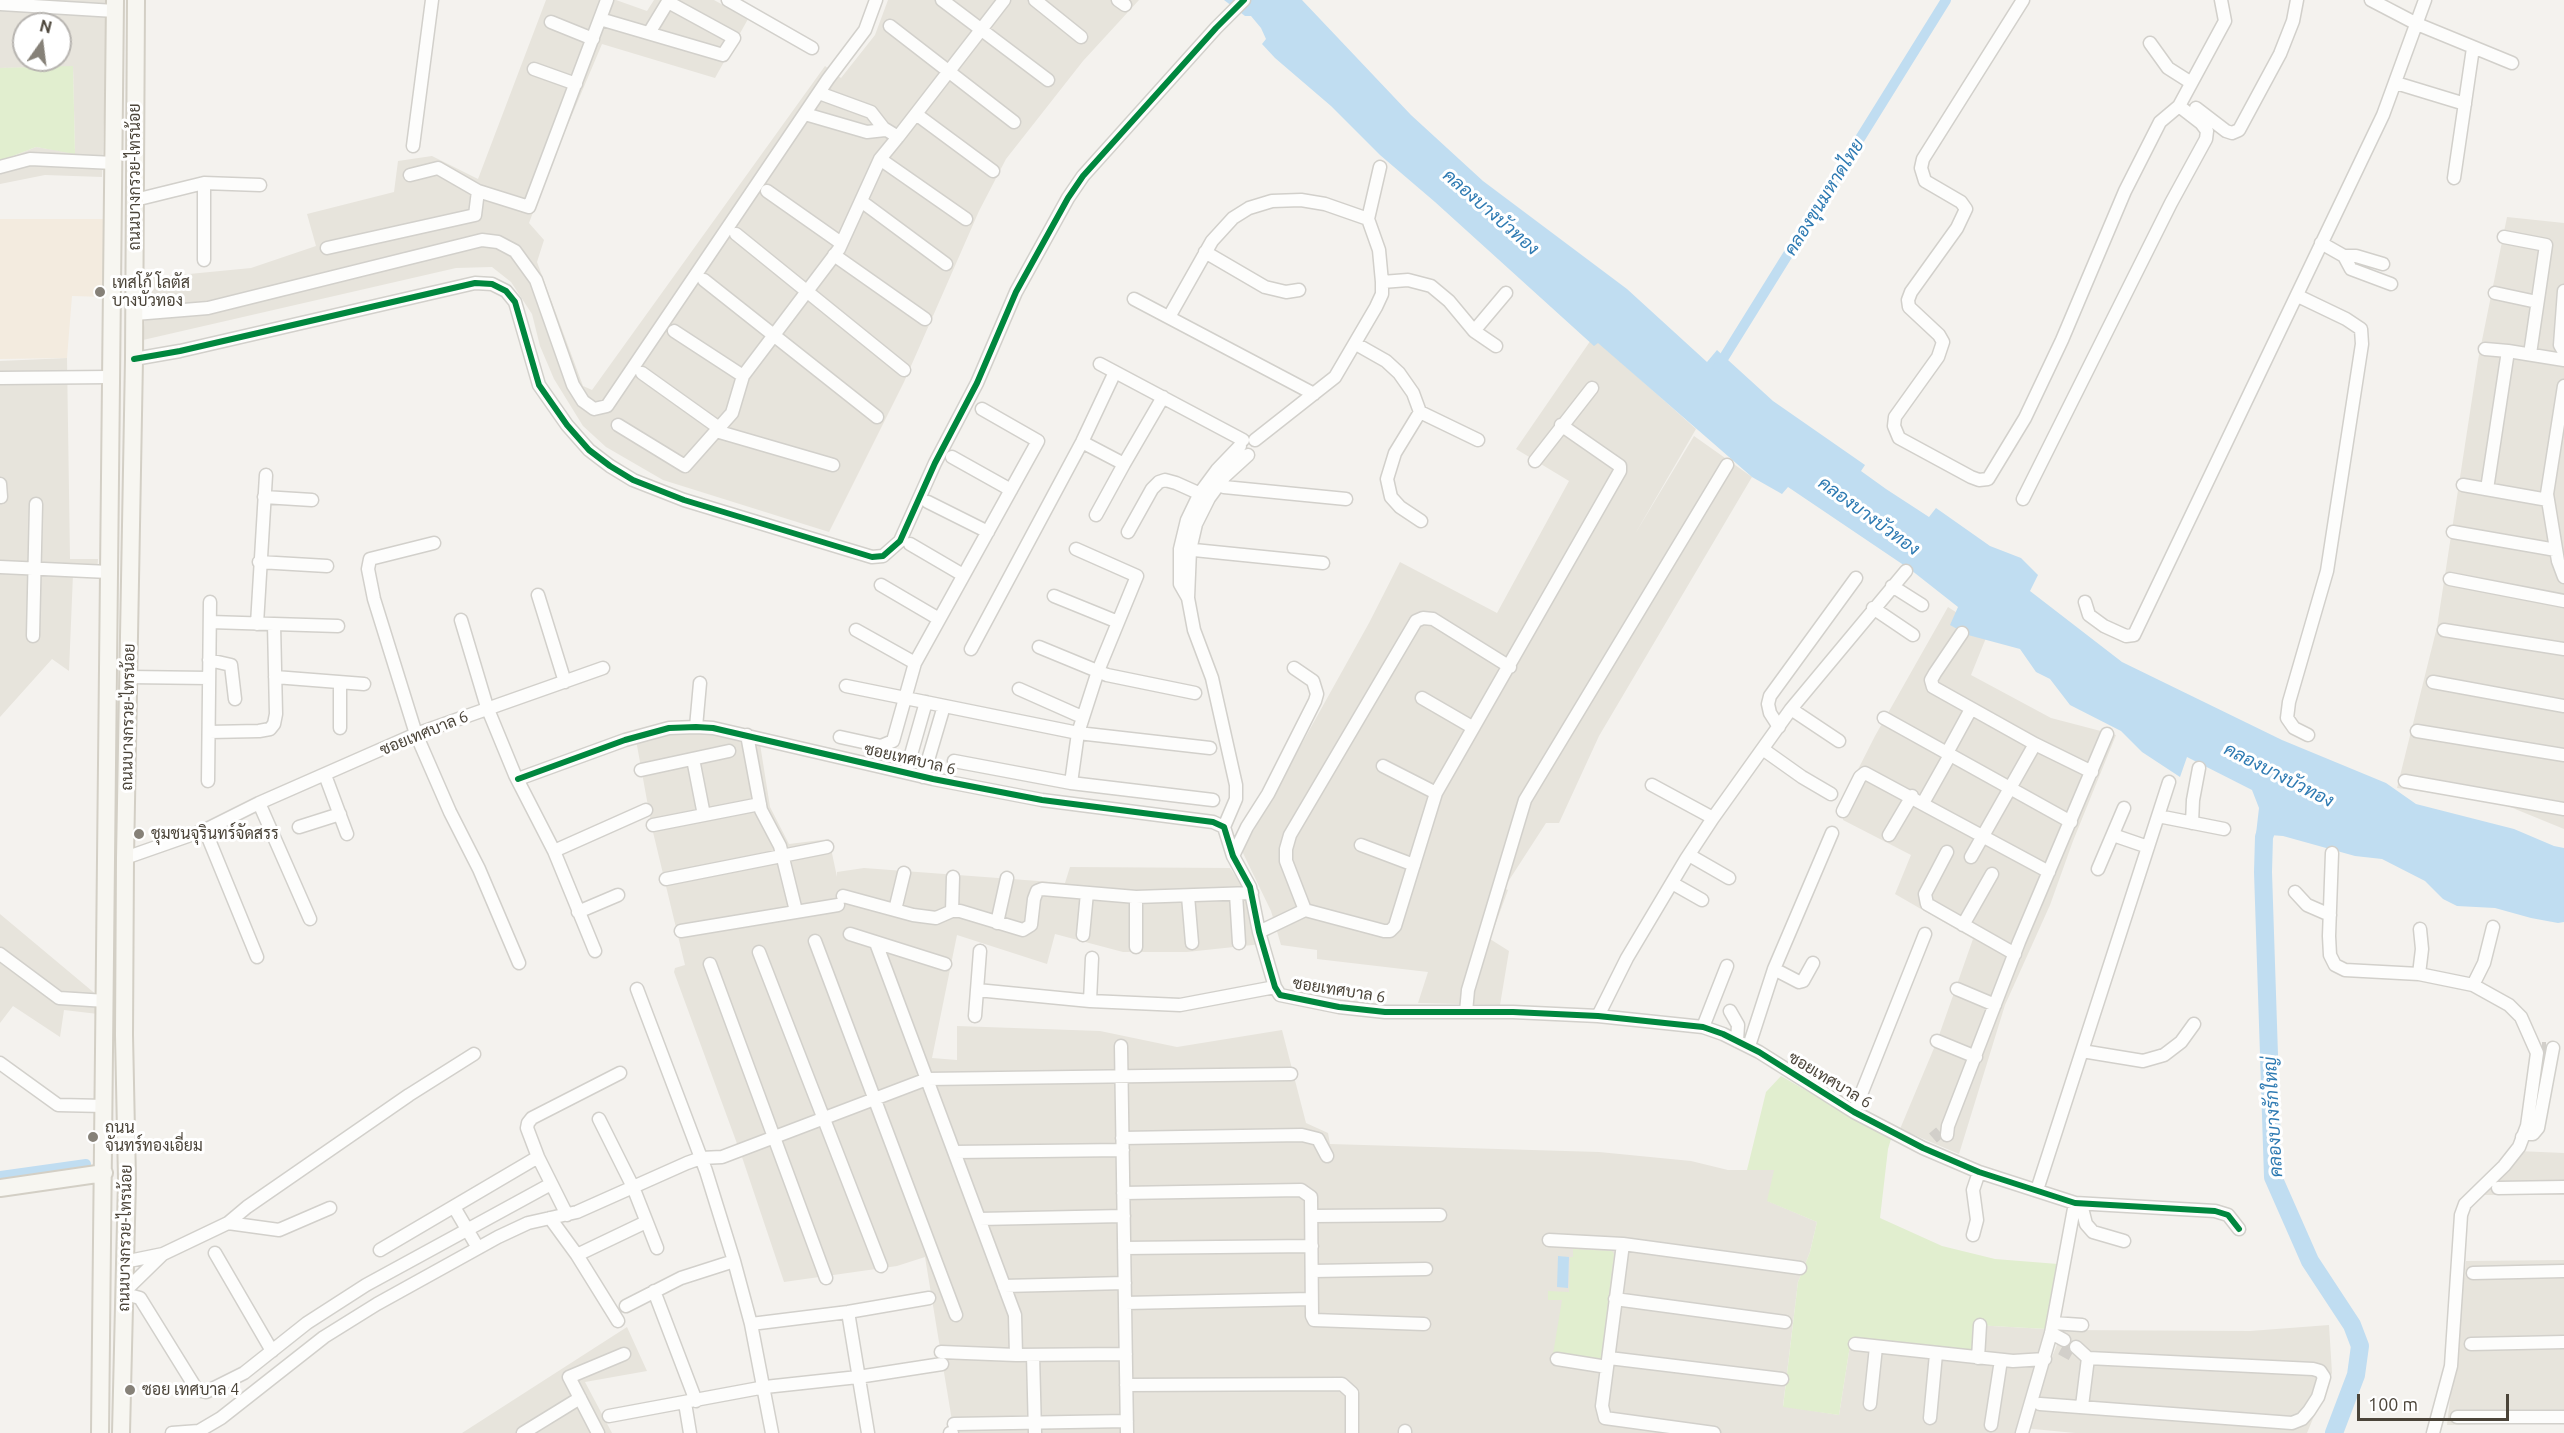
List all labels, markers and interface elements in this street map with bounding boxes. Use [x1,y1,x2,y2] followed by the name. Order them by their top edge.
[12,12,72,72] north arrow
[38,16,54,37] text: N
[125,103,145,251] street label: ถนนบางกรวย-ไทรน้อย
[1780,135,1868,259] water label: คลองขุนมหาดไทย
[1439,165,1543,259] water label: คลองบางบัวทอง
[112,273,190,311] place label: เทสโก้ โลตัส บางบัวทอง
[93,285,107,299] marker: เทสโก้ โลตัส บางบัวทอง
[1814,472,1924,560] water label: คลองบางบัวทอง
[117,643,139,791] street label: ถนนบางกรวย-ไทรน้อย
[377,707,471,759] street label: ซอยเทศบาล 6
[2221,738,2337,812] water label: คลองบางบัวทอง
[862,739,958,779] street label: ซอยเทศบาล 6
[151,824,279,844] place label: ชุมชนจุรินทร์จัดสรร
[132,827,146,841] marker: ชุมชนจุรินทร์จัดสรร
[1291,973,1387,1007] street label: ซอยเทศบาล 6
[1785,1048,1875,1112] street label: ซอยเทศบาล 6
[2259,1056,2287,1178] water label: คลองบางรักใหญ่
[105,1118,203,1156] place label: ถนน จันทร์ทองเอี่ยม
[86,1130,100,1144] marker: ถนน จันทร์ทองเอี่ยม
[114,1164,136,1312] street label: ถนนบางกรวย-ไทรน้อย
[142,1380,239,1400] place label: ซอย เทศบาล 4
[2360,1382,2512,1420] scale bar
[123,1383,137,1397] marker: ซอย เทศบาล 4
[2368,1394,2418,1414] text: 100 m

